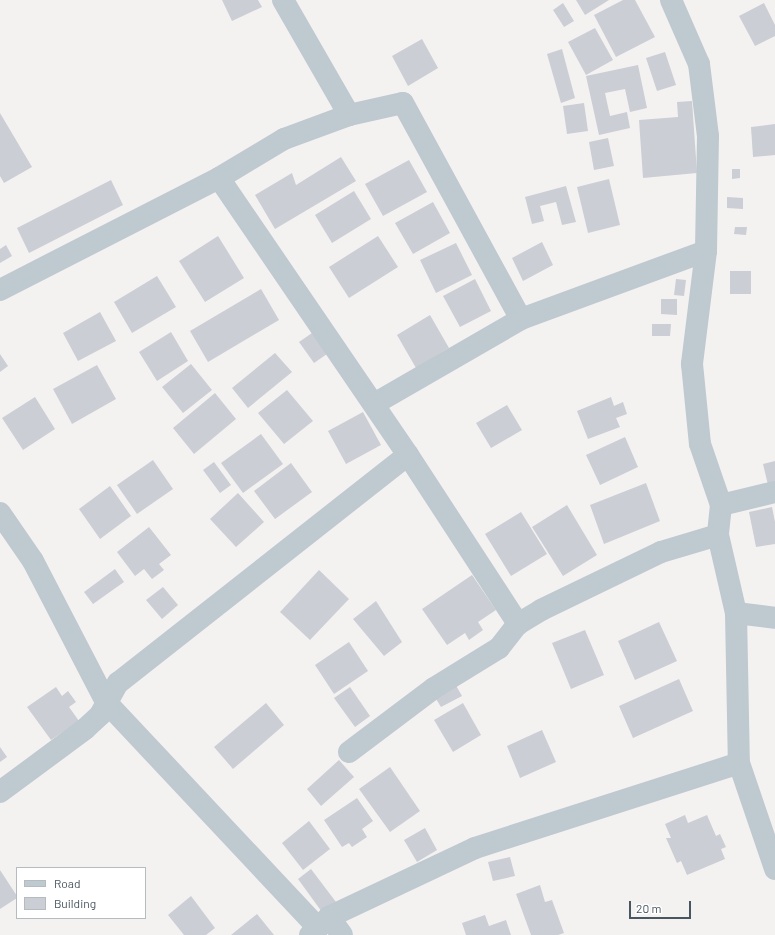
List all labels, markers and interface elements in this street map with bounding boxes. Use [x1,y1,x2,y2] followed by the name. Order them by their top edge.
[16,867,146,919] legend
[54,876,81,890] text: Road
[631,893,693,919] scale bar
[54,896,96,910] text: Building
[636,901,662,915] text: 20 m

